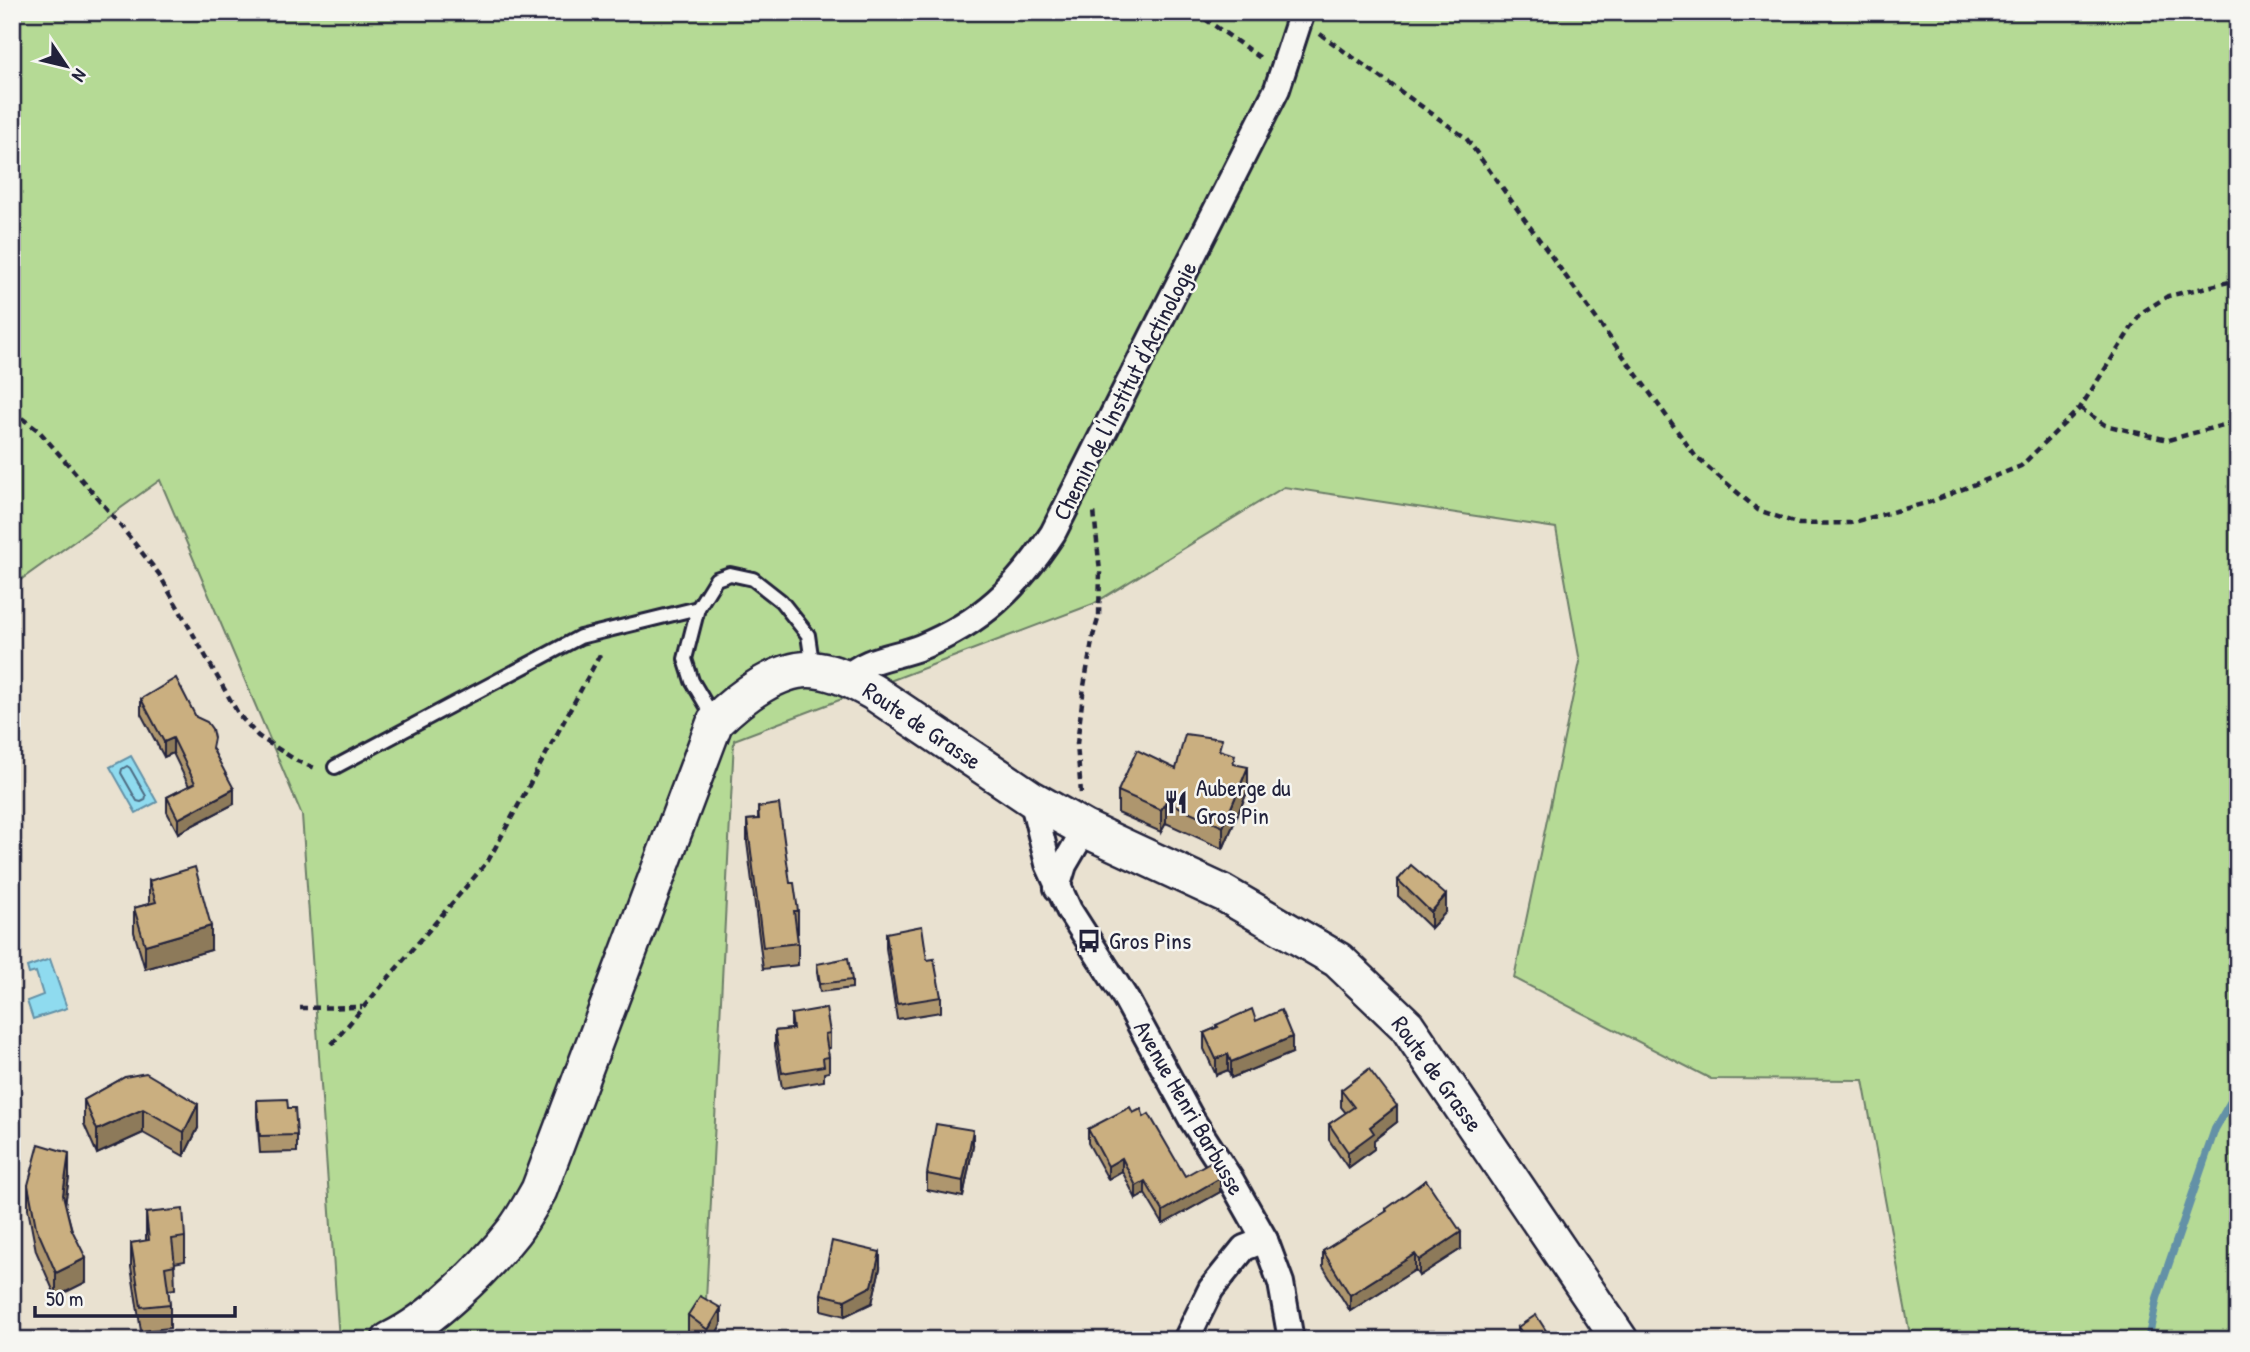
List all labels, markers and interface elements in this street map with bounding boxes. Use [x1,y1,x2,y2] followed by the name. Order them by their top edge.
[32,32,102,102] north arrow
[66,64,93,87] text: N
[1045,255,1204,526] street label: Chemin de l'Institut d'Actinologie
[857,674,988,777] street label: Route de Grasse
[1196,771,1291,831] place label: Auberge du Gros Pin
[1162,788,1190,816] restaurant icon: Auberge du Gros Pin
[1109,924,1191,956] place label: Gros Pins
[1075,927,1103,955] bus stop icon: Gros Pins
[1385,1009,1491,1138] street label: Route de Grasse
[1127,1014,1253,1201] street label: Avenue Henri Barbusse
[35,1275,234,1319] scale bar
[46,1284,83,1313] text: 50 m

